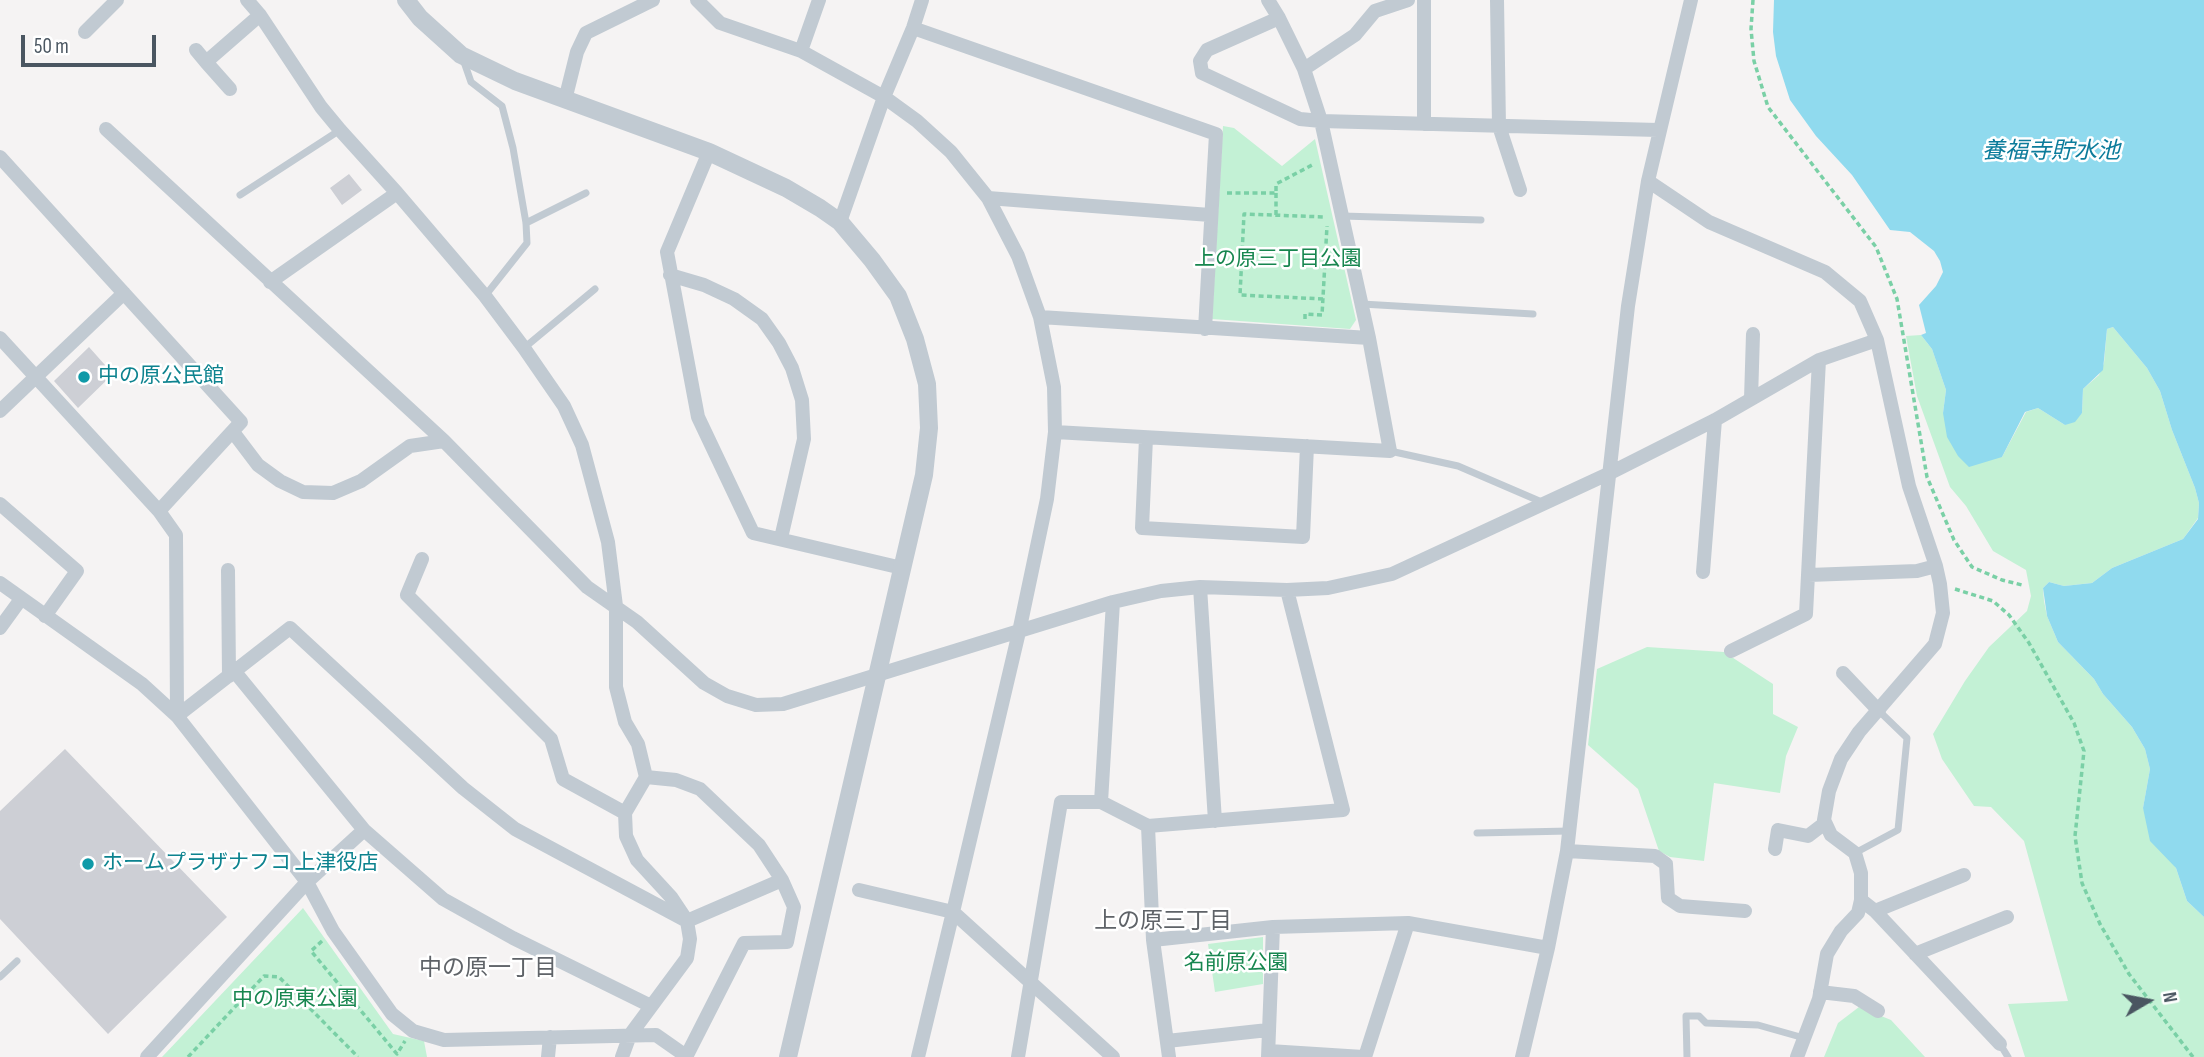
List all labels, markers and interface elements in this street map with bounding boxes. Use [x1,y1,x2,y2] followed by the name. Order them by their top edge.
[24,21,159,65] scale bar
[34,34,69,59] text: 50 m
[1982,138,2120,166] water label: 養福寺貯水池
[1194,247,1362,273] park label: 上の原三丁目公園
[98,364,224,390] place label: 中の原公民館
[76,369,92,385] marker: 中の原公民館
[102,851,378,877] place label: ホームプラザナフコ 上津役店
[80,856,96,872] marker: ホームプラザナフコ 上津役店
[1094,908,1232,936] district label: 上の原三丁目
[1184,951,1288,977] park label: 名前原公園
[419,955,557,983] district label: 中の原一丁目
[2113,966,2183,1036] north arrow
[232,987,358,1013] park label: 中の原東公園
[2157,990,2181,1004] text: N

